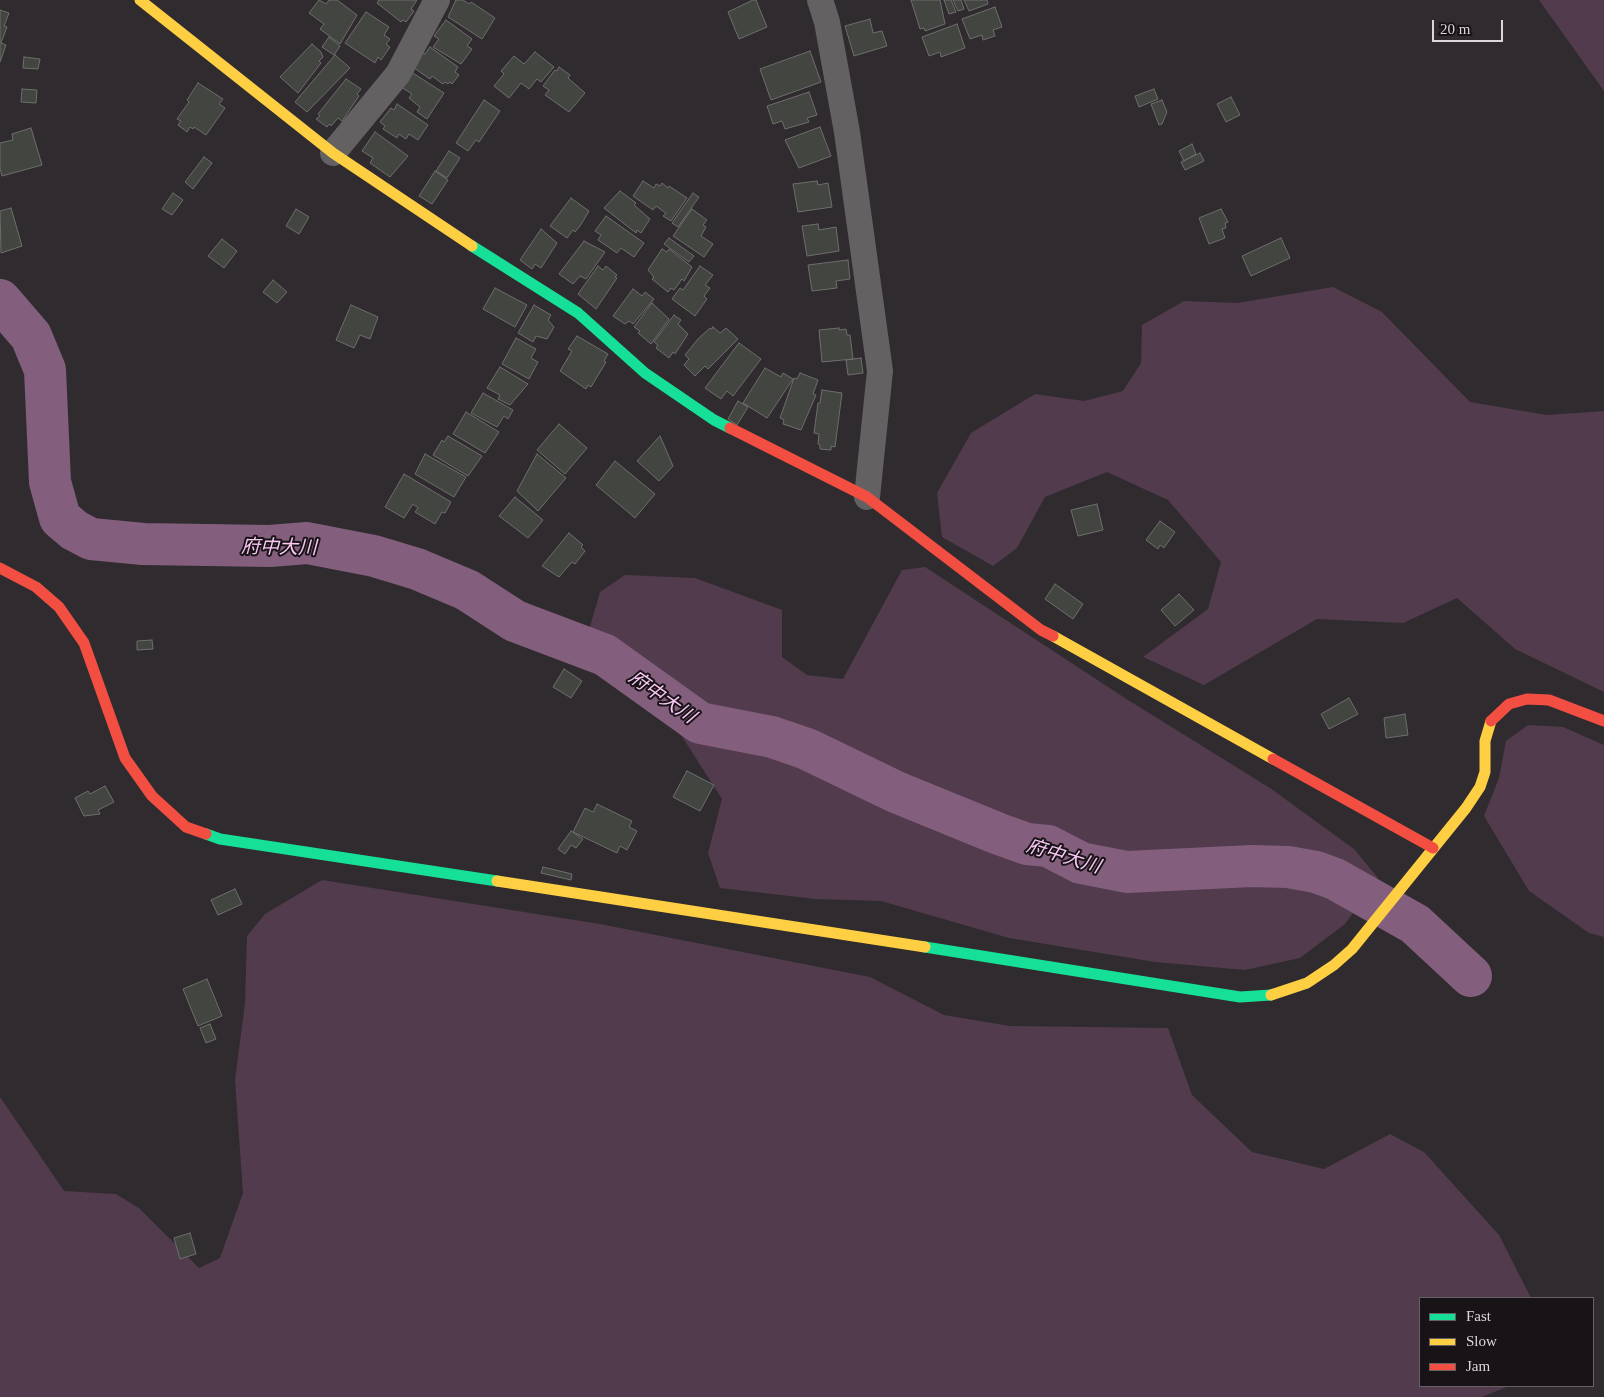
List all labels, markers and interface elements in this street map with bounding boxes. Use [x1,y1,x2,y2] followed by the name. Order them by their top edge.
[1434,10,1505,42] scale bar
[1440,21,1470,37] text: 20 m
[241,534,317,558] water label: 府中大川
[625,665,701,727] water label: 府中大川
[1024,833,1104,877] water label: 府中大川
[1419,1297,1594,1387] legend
[1466,1308,1491,1324] text: Fast
[1466,1333,1497,1349] text: Slow
[1466,1358,1490,1374] text: Jam

